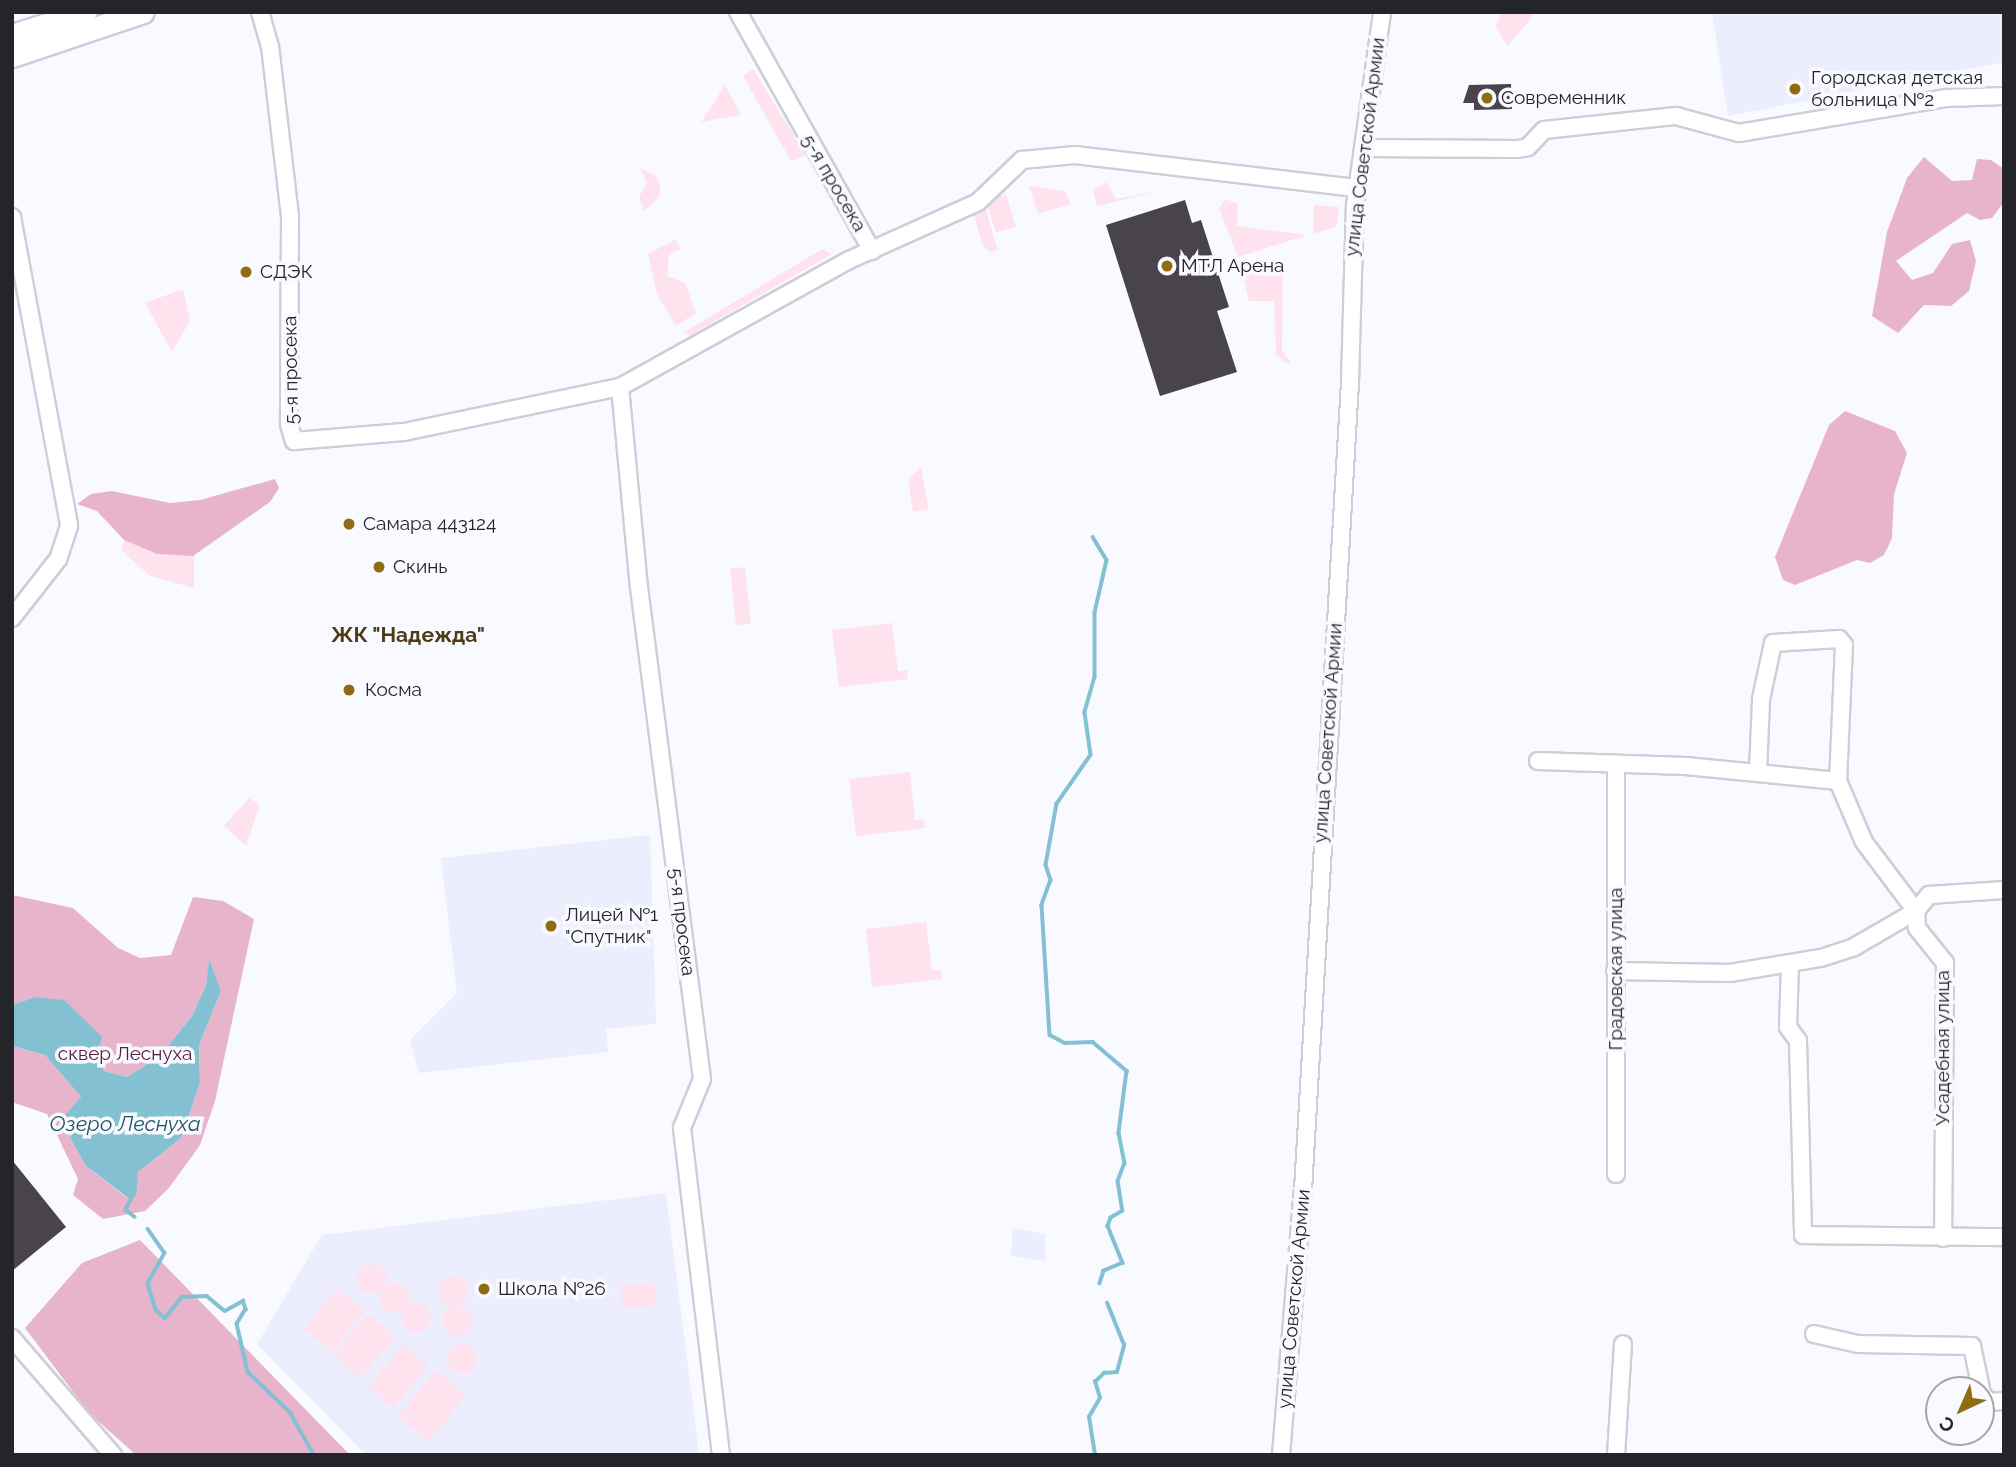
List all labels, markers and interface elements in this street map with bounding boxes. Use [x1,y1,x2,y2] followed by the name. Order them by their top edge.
[1340,36,1390,258] street label: улица Советской Армии
[1811,67,1983,111] place label: Городская детская больница №2
[1785,79,1805,99] marker: Городская детская больница №2
[1501,87,1626,109] place label: Современник
[1479,90,1495,106] marker: Современник
[797,130,871,236] street label: 5-я просека
[1181,255,1285,277] place label: МТЛ Арена
[1159,258,1175,274] marker: МТЛ Арена
[260,261,313,283] place label: СДЭК
[238,264,254,280] marker: СДЭК
[279,316,303,424] street label: 5-я просека
[363,513,496,535] place label: Самара 443124
[341,516,357,532] marker: Самара 443124
[393,556,448,578] place label: Скинь
[371,559,387,575] marker: Скинь
[331,622,485,648] district label: ЖК "Надежда"
[1309,622,1347,844] street label: улица Советской Армии
[365,679,422,701] place label: Косма
[339,680,359,700] marker: Косма
[664,867,700,977] street label: 5-я просека
[1605,887,1627,1051] street label: Градовская улица
[565,904,658,948] place label: Лицей №1 "Спутник"
[543,918,559,934] marker: Лицей №1 "Спутник"
[1932,970,1954,1126] street label: Усадебная улица
[58,1043,192,1065] park label: сквер Леснуха
[49,1111,201,1137] water label: Озеро Леснуха
[1273,1188,1315,1410] street label: улица Советской Армии
[498,1278,606,1300] place label: Школа №26
[476,1281,492,1297] marker: Школа №26
[1925,1376,1995,1446] north arrow
[1934,1412,1959,1437] text: С

